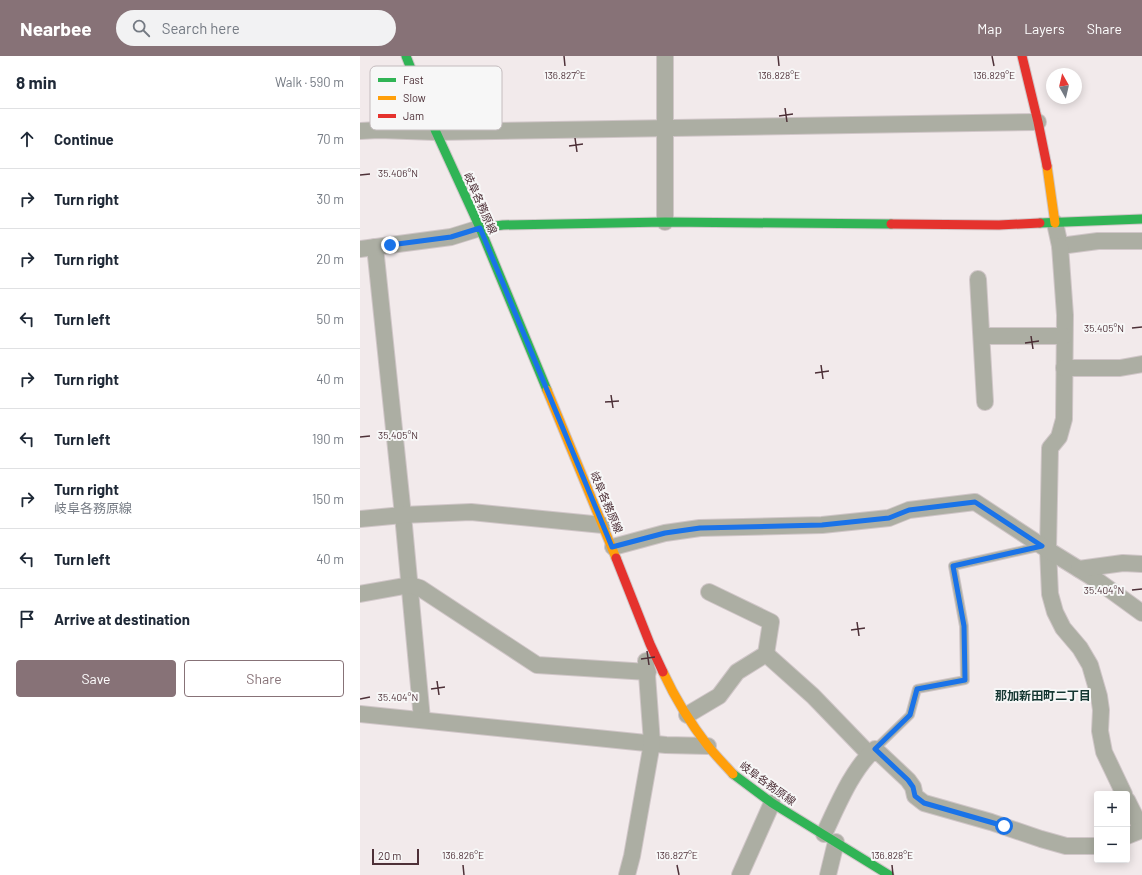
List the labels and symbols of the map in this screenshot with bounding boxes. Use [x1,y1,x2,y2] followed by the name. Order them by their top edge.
[370,66,502,130] legend
[1046,68,1082,104] north arrow
[544,69,586,81] text: 136.827°E
[758,69,800,81] text: 136.828°E
[973,69,1015,81] text: 136.829°E
[403,73,424,86] text: Fast
[403,91,426,104] text: Slow
[403,109,424,122] text: Jam
[378,167,418,179] text: 35.406°N
[462,170,500,236] street label: 岐阜各務原線
[381,236,399,254] route end
[1084,322,1124,334] text: 35.405°N
[378,429,418,441] text: 35.405°N
[588,469,626,535] street label: 岐阜各務原線
[1084,584,1124,596] text: 35.404°N
[995,688,1091,702] district label: 那加新田町二丁目
[378,691,418,703] text: 35.404°N
[737,758,799,808] street label: 岐阜各務原線
[995,817,1013,835] route start
[372,847,419,866] scale bar
[442,849,484,861] text: 136.826°E
[656,849,698,861] text: 136.827°E
[871,849,913,861] text: 136.828°E

